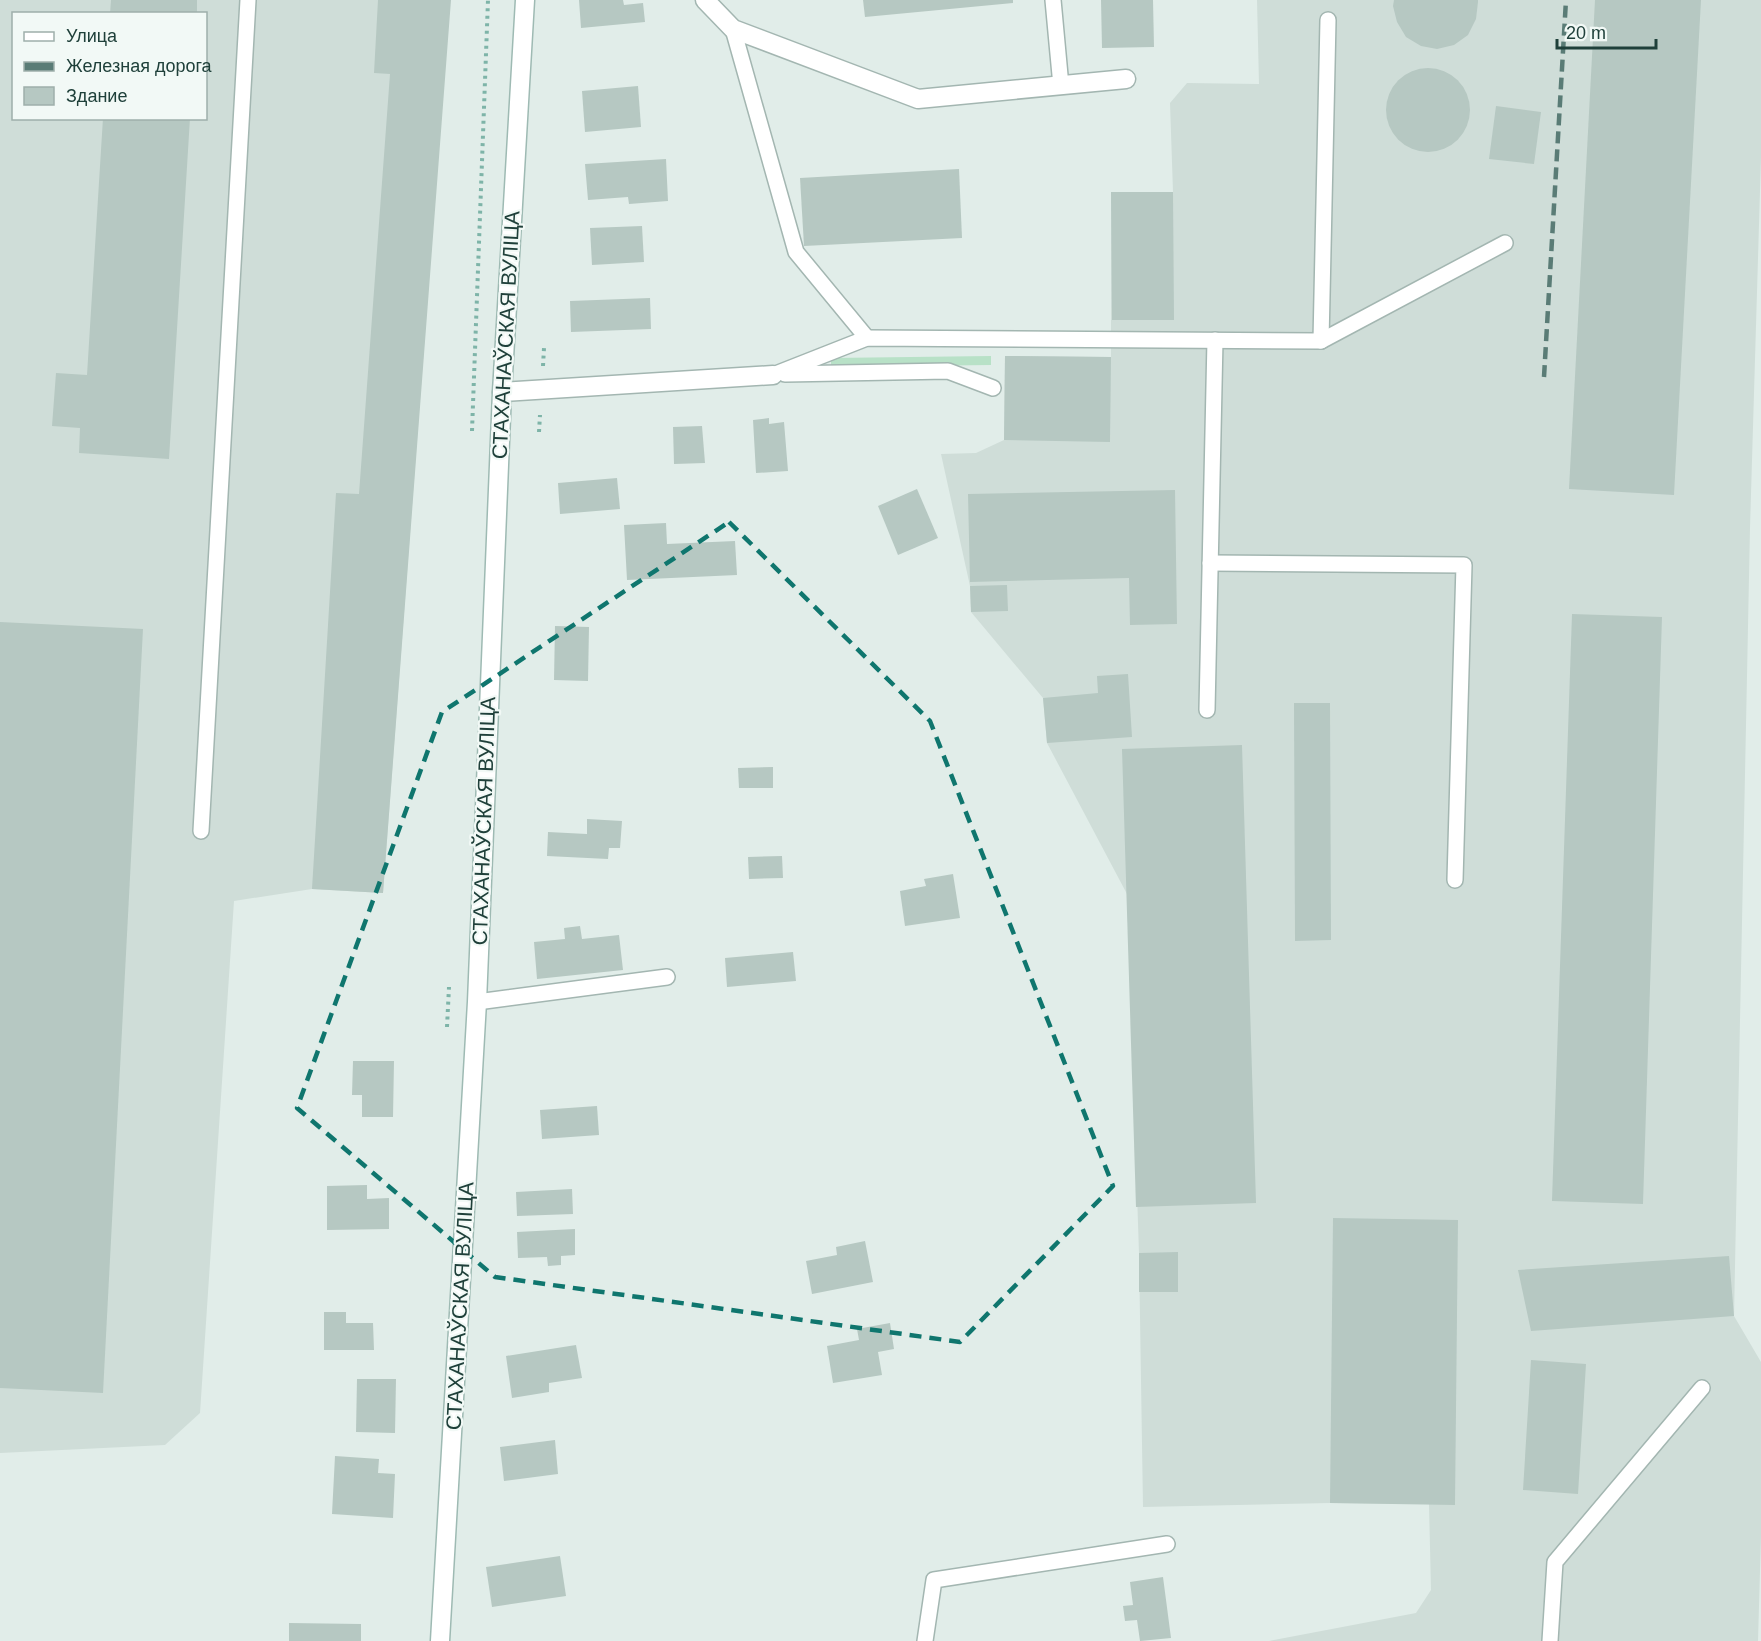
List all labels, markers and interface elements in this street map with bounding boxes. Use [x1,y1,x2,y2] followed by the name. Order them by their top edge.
[12,12,207,120] legend
[1557,12,1656,50] scale bar
[1566,23,1606,43] text: 20 m
[66,26,118,46] text: Улица
[66,56,213,76] text: Железная дорога
[66,86,127,106] text: Здание
[488,210,523,460] street label: СТАХАНАЎСКАЯ ВУЛІЦА
[468,696,499,946] street label: СТАХАНАЎСКАЯ ВУЛІЦА
[442,1181,477,1431] street label: СТАХАНАЎСКАЯ ВУЛІЦА

